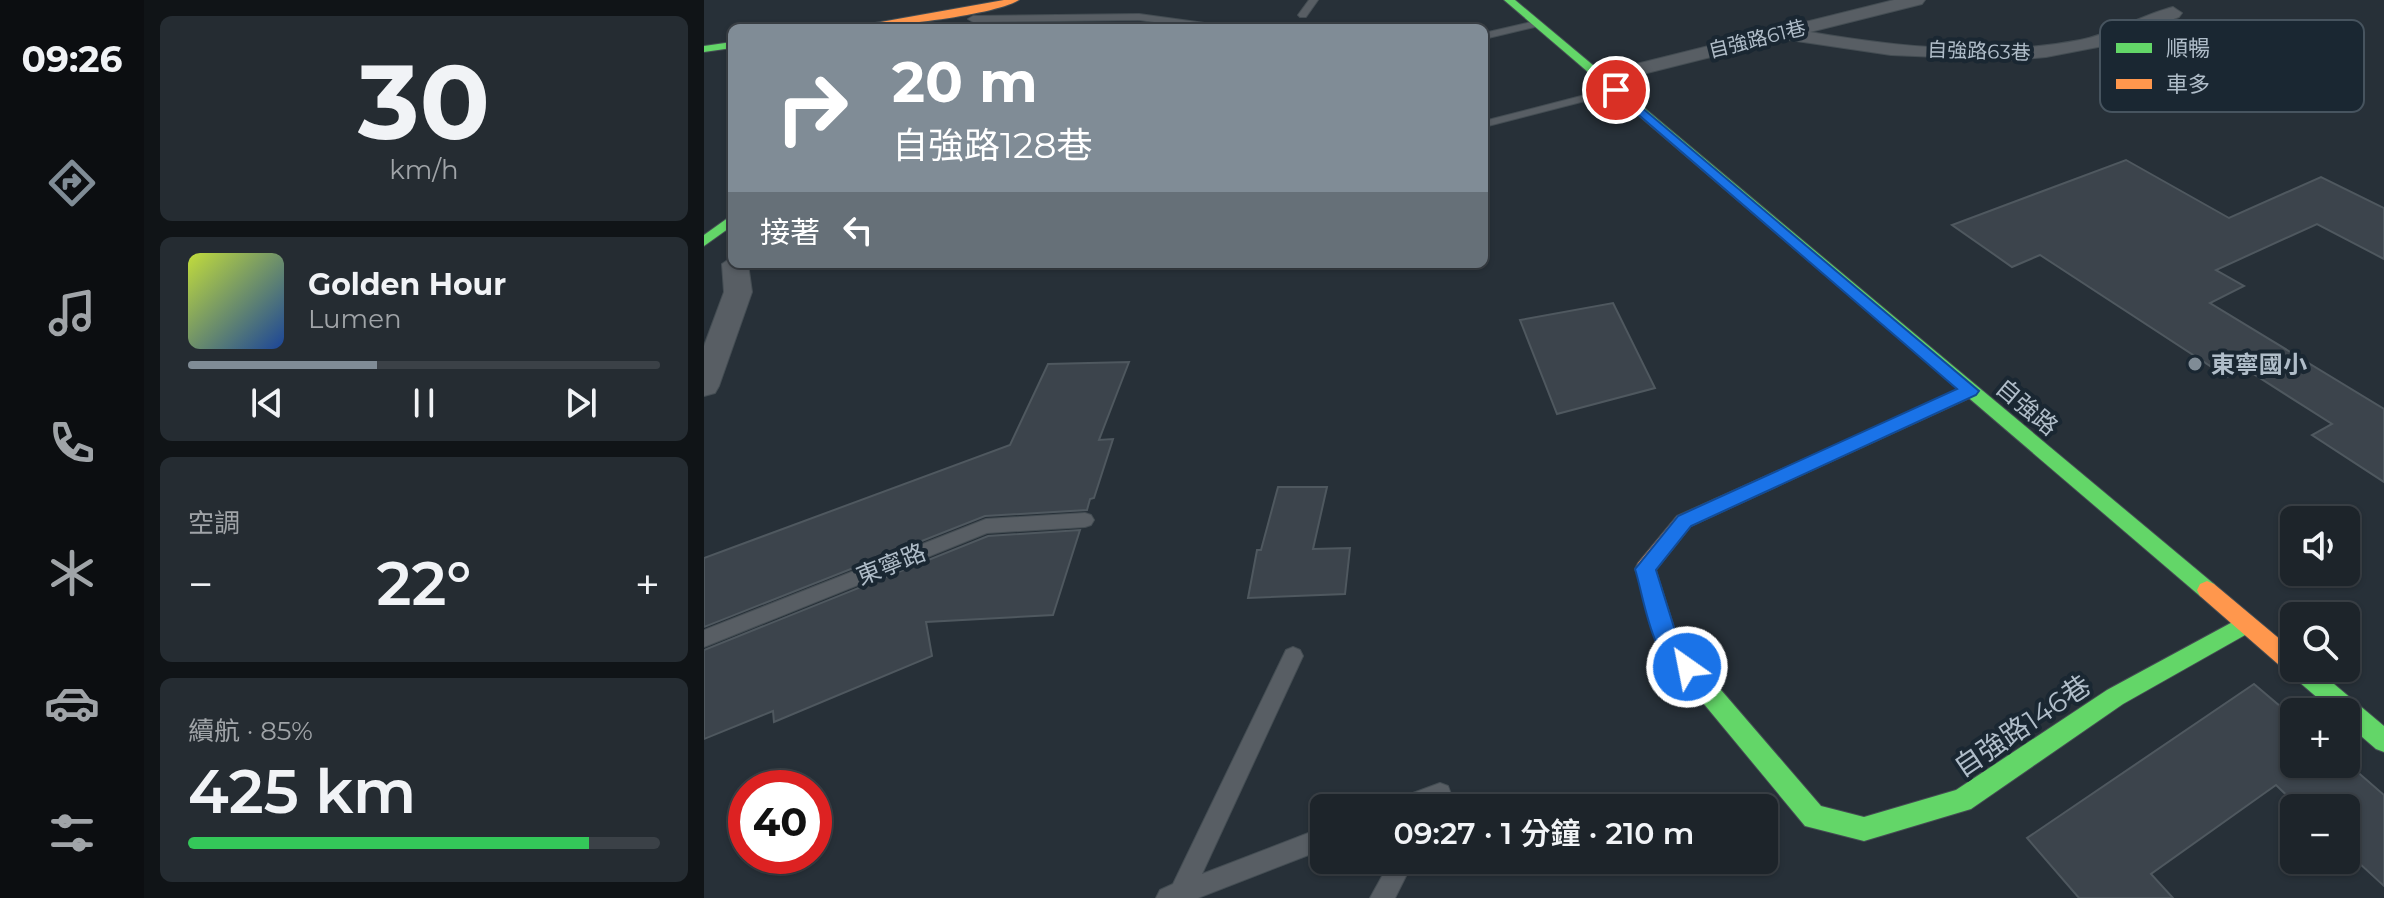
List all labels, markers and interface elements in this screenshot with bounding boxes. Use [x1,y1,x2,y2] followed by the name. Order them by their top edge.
[1706,15,1808,63] street label: 自強路61巷
[2100,20,2364,112] legend
[2166,35,2210,62] text: 順暢
[22,37,122,81] text: 09:26
[1927,37,2031,65] street label: 自強路63巷
[358,38,490,165] text: 30
[892,48,1038,116] text: 20 m
[760,56,864,160] icon: right
[1582,56,1650,124] pin
[1594,68,1638,112] icon: arrive
[2166,71,2210,98] text: 車多
[892,123,1092,167] text: 自強路128巷
[389,154,459,186] text: km/h
[44,155,100,211] icon: directions
[836,208,880,252] icon: left
[760,214,820,251] text: 接著
[308,266,506,303] text: Golden Hour
[44,285,100,341] icon: music
[308,303,401,335] text: Lumen
[2211,350,2307,379] place label: 東寧國小
[2186,355,2204,373] marker: 東寧國小
[1990,373,2064,441] street label: 自強路
[245,381,289,425] icon: previous
[402,381,446,425] icon: pause
[559,381,603,425] icon: next
[44,415,100,471] icon: phone
[2280,506,2360,874] map controls
[2280,506,2360,586] button: sound
[188,507,240,539] text: 空調
[852,537,930,591] street label: 東寧路
[44,545,100,601] icon: climate
[377,547,471,620] text: 22°
[188,557,213,611] text: −
[635,557,660,611] text: +
[2280,602,2360,682] button: search
[1645,625,1729,709] position arrow
[1947,668,2097,784] street label: 自強路146巷
[44,675,100,731] icon: car
[2280,698,2360,778] button: +
[188,715,313,747] text: 續航 · 85%
[188,755,416,828] text: 425 km
[728,770,832,874] speed limit sign: 40
[2280,794,2360,874] button: −
[44,805,100,861] icon: filters
[1394,815,1694,852] text: 09:27 · 1 分鐘 · 210 m

